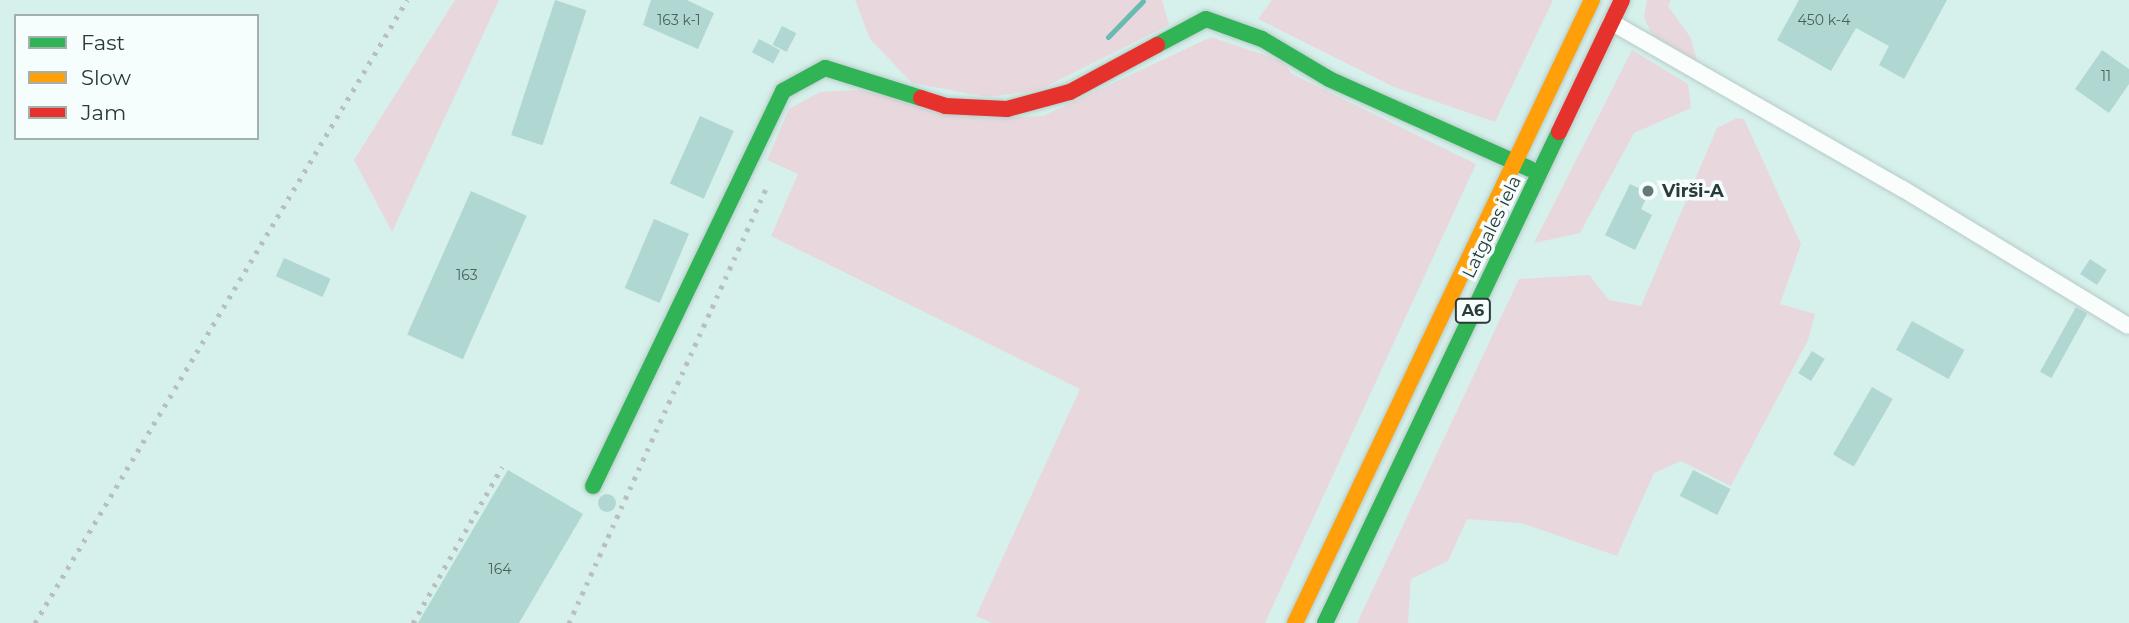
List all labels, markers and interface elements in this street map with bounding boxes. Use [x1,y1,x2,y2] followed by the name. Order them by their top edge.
[657,12,701,28] house number: 163 k-1
[1798,12,1850,28] house number: 450 k-4
[14,14,259,140] legend
[81,30,125,55] text: Fast
[81,65,131,90] text: Slow
[2101,68,2111,84] house number: 11
[81,100,126,125] text: Jam
[1458,172,1526,282] street label: Latgales iela
[1662,180,1724,202] place label: Virši-A
[1640,183,1656,199] marker: Virši-A
[456,267,478,283] house number: 163
[1454,298,1492,324] road number: A6
[489,561,511,577] house number: 164

